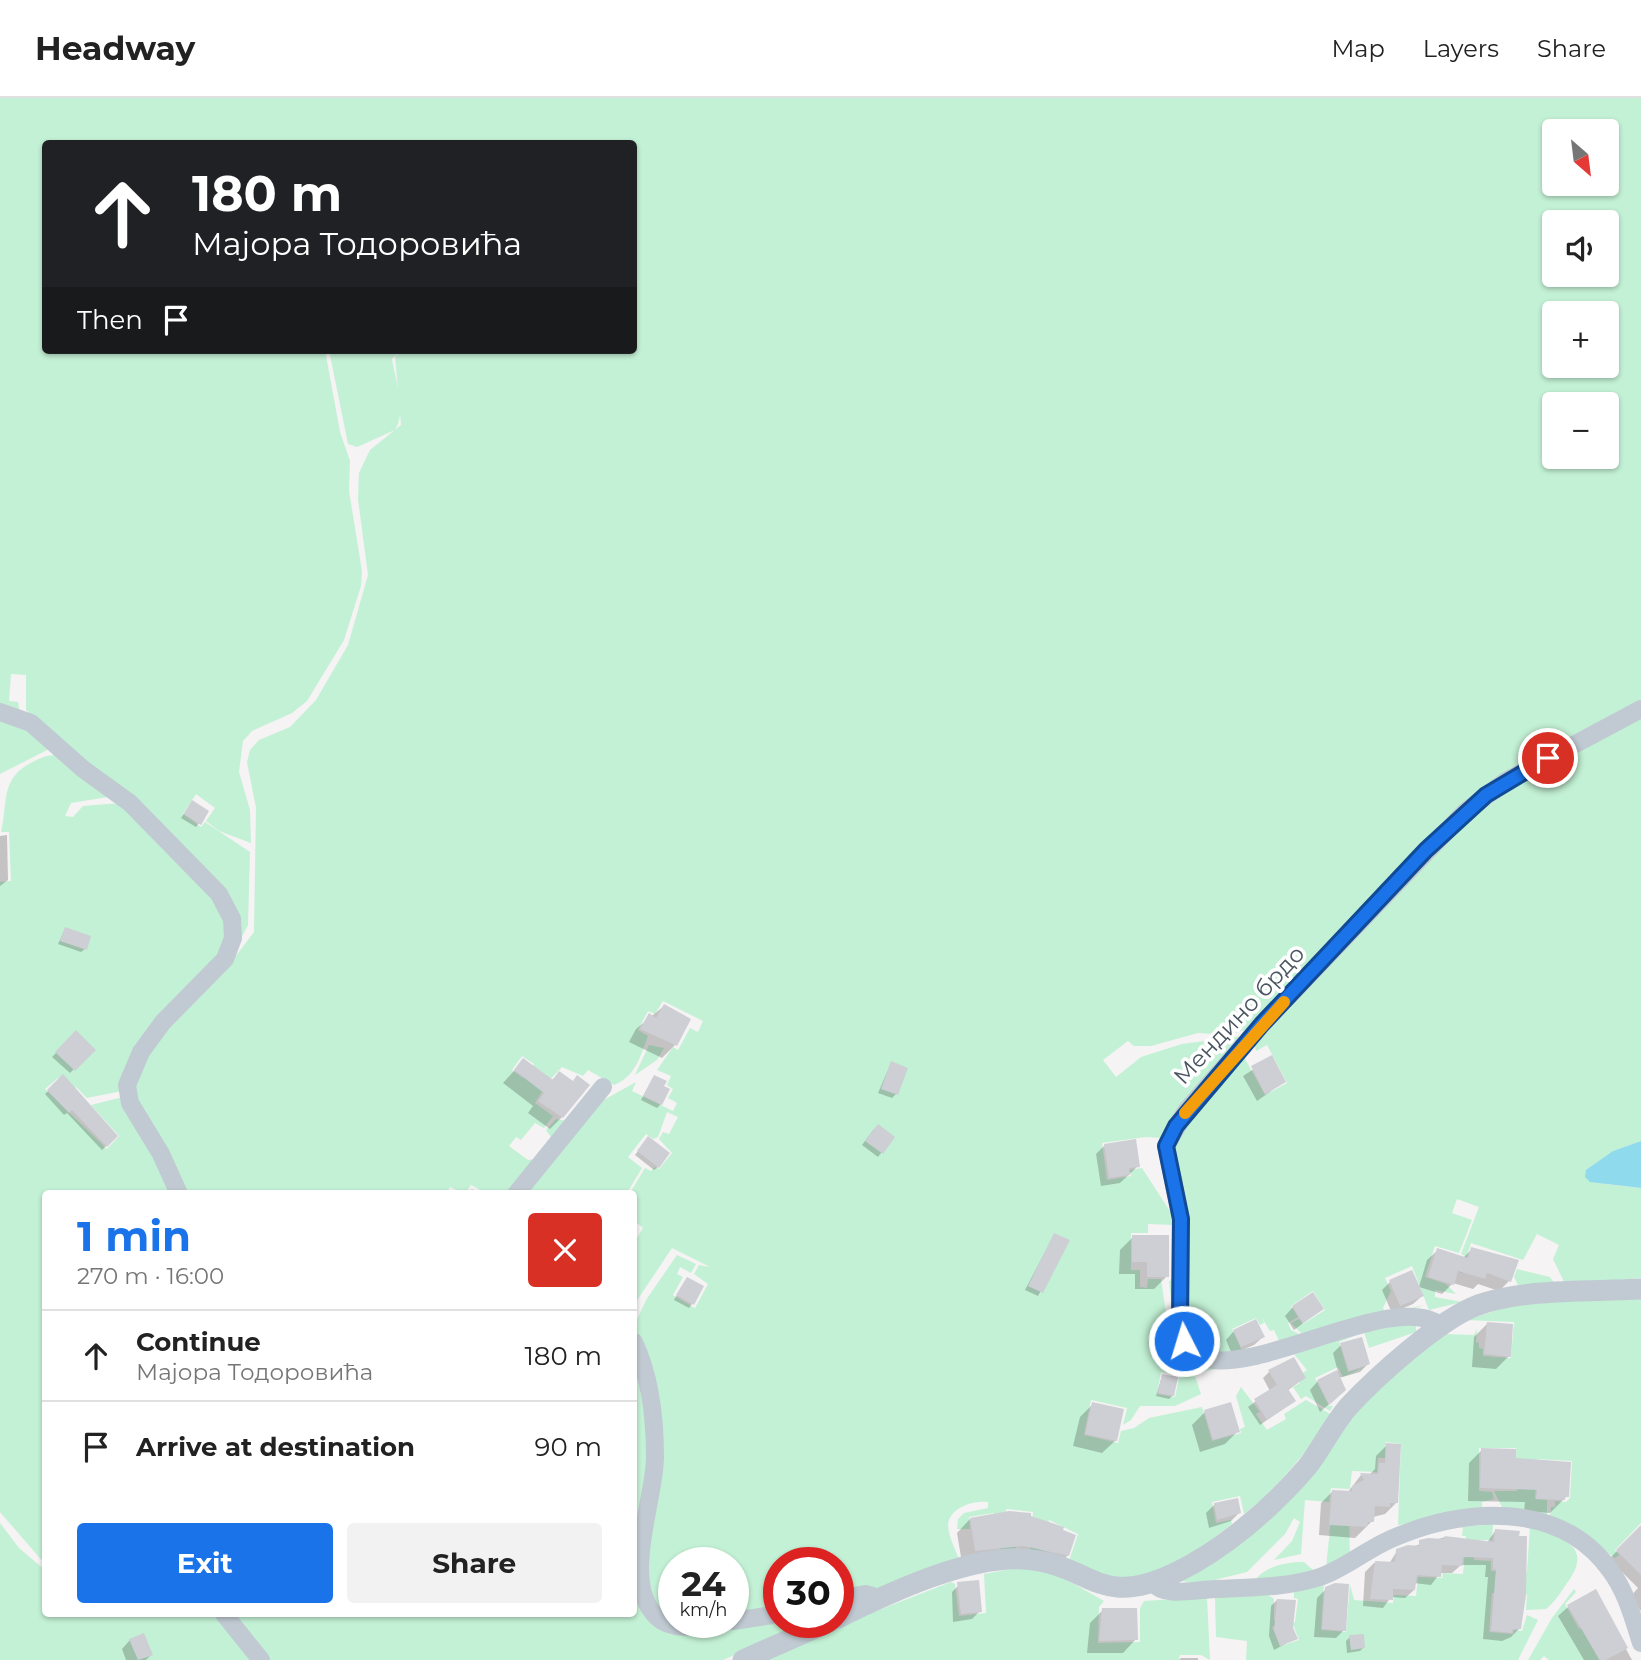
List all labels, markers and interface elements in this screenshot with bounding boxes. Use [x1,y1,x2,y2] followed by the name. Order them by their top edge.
[35,28,195,68] text: Headway
[1331,34,1385,63] text: Map
[1423,34,1499,63] text: Layers
[1537,34,1606,63] text: Share
[1542,119,1619,196] north arrow
[1542,119,1619,469] map controls
[192,164,342,223] text: 180 m
[77,168,168,259] icon: ahead
[1542,210,1619,287] button: sound
[192,224,522,263] text: Мајора Тодоровића
[157,301,195,339] icon: arrive
[1542,301,1619,378] button: +
[77,304,143,336] text: Then
[1542,392,1619,469] button: −
[1518,728,1578,788] pin
[1529,739,1567,777] icon: arrive
[1168,940,1310,1090] street label: Мендино брдо
[77,1210,191,1262] text: 1 min
[528,1213,602,1287] button: close
[77,1262,224,1290] text: 270 m · 16:00
[1147,1304,1221,1378] position arrow
[136,1326,261,1358] text: Continue
[77,1337,115,1375] icon: ahead
[524,1340,602,1372] text: 180 m
[136,1358,373,1386] text: Мајора Тодоровића
[77,1428,115,1466] icon: arrive
[136,1431,415,1463] text: Arrive at destination
[535,1431,602,1463] text: 90 m
[77,1523,333,1603] button: Exit
[347,1523,602,1603] button: Share
[763,1547,854,1638] speed limit sign: 30
[681,1562,726,1605] text: 24
[679,1599,728,1621] text: km/h

